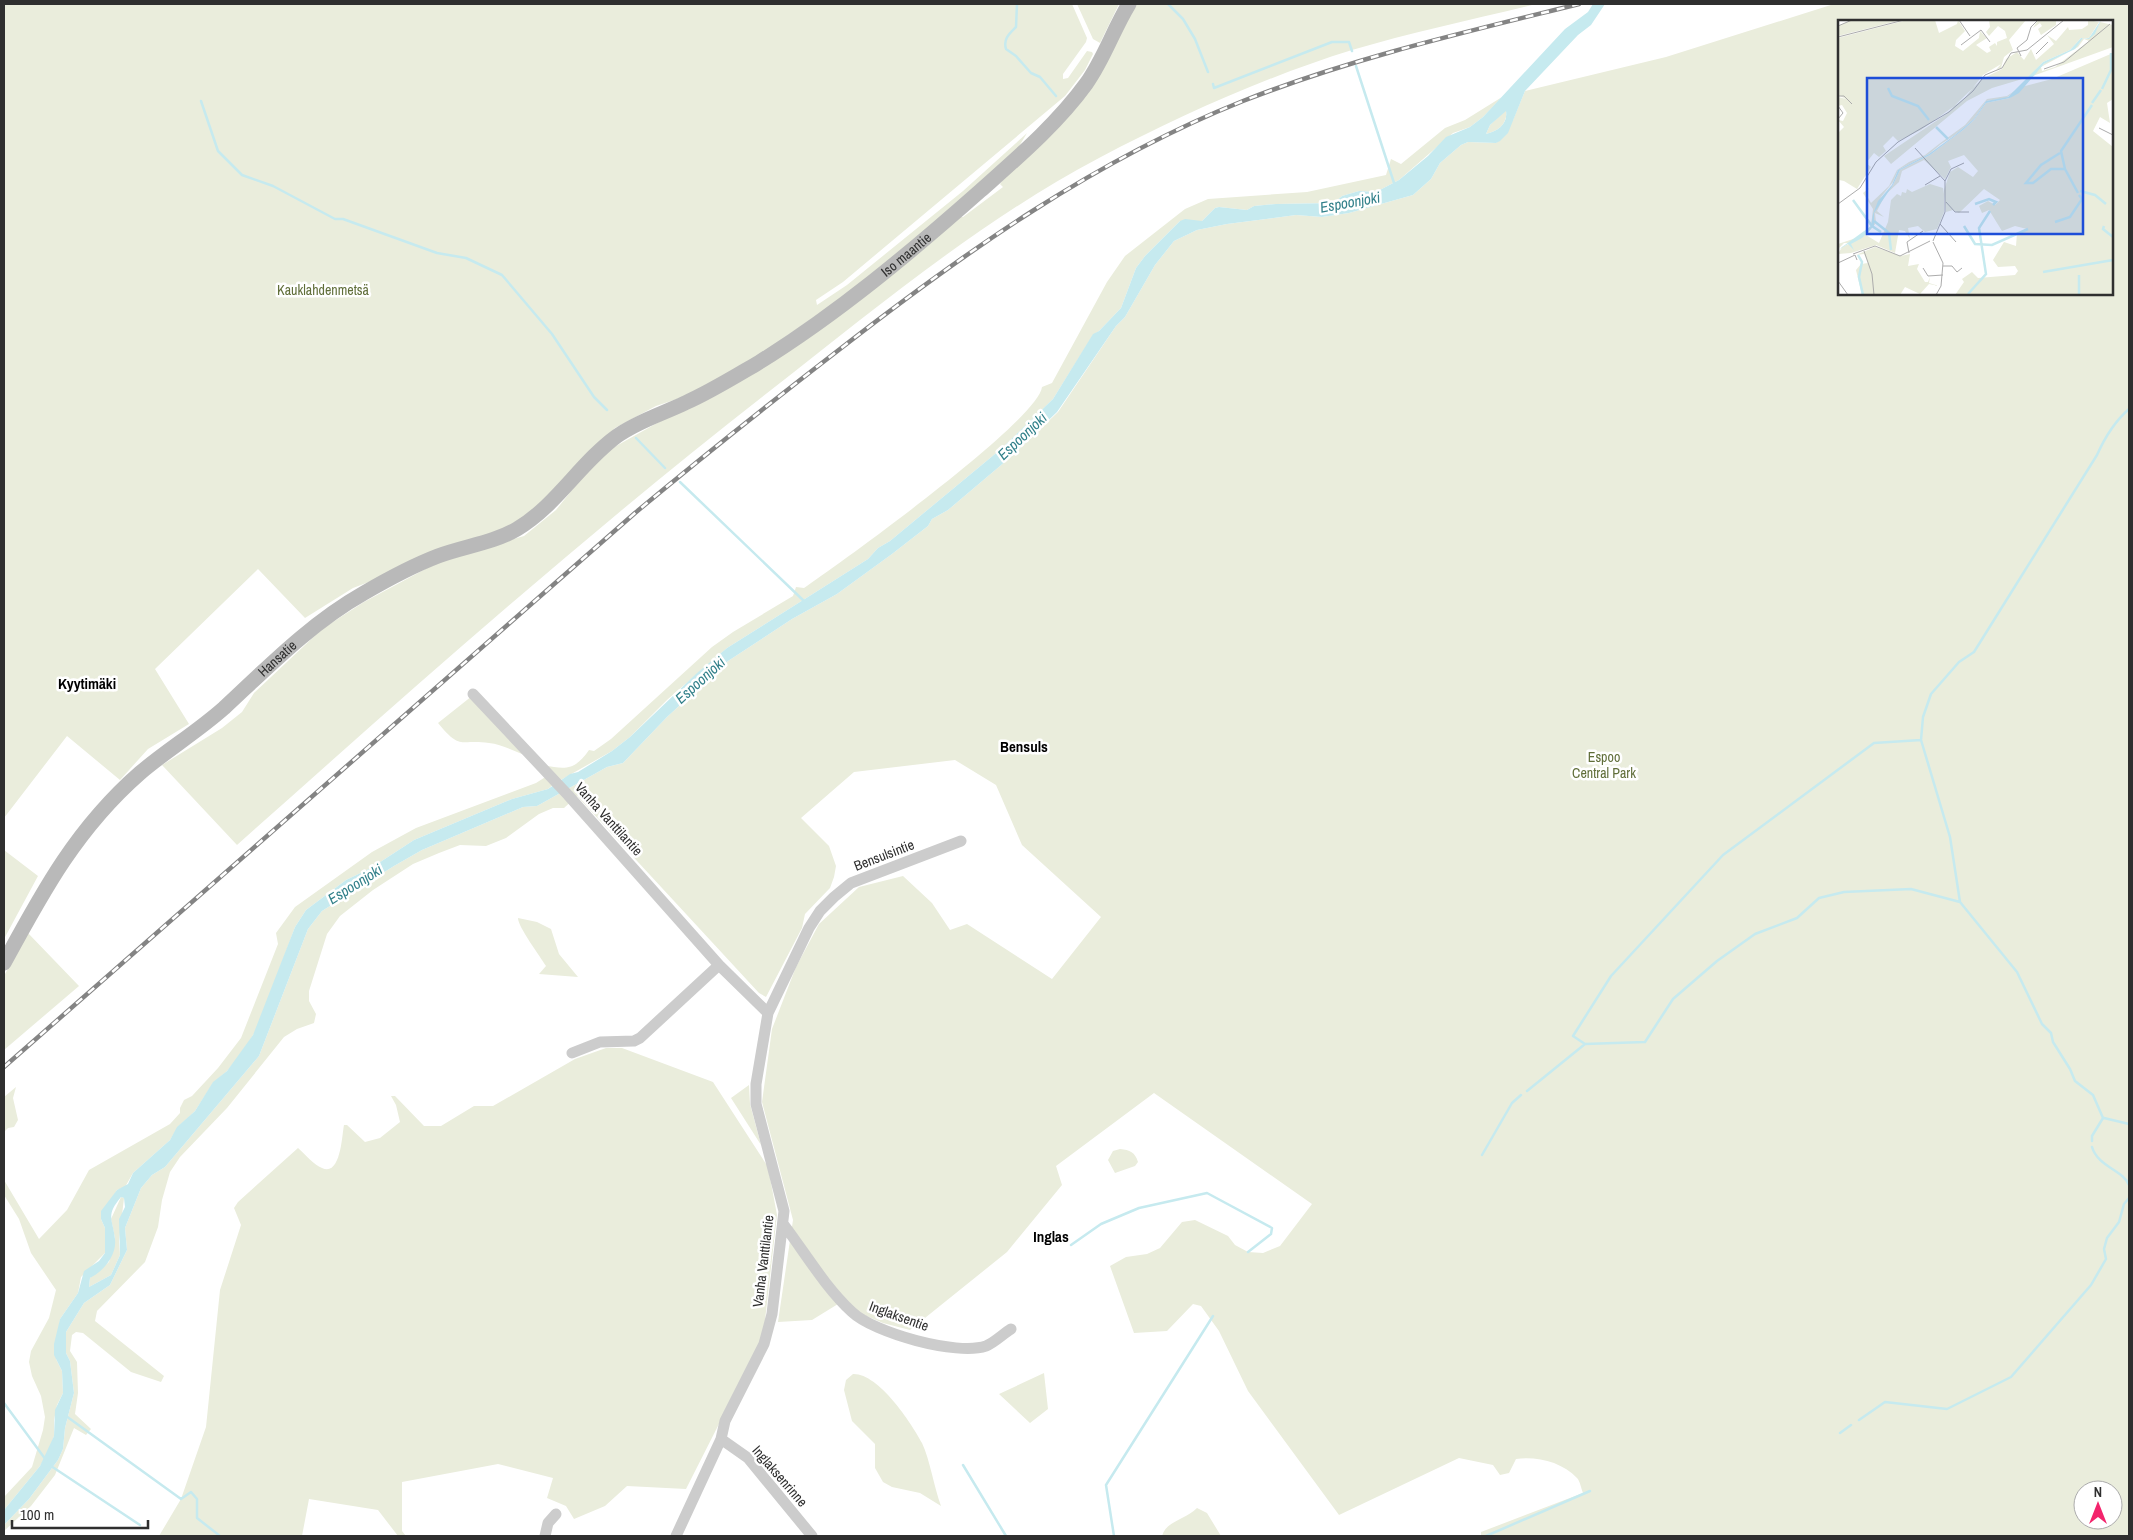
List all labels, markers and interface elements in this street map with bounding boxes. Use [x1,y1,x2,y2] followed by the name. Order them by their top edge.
[1838,20,2113,295] inset map
[1318,186,1382,218] water label: Espoonjoki
[877,228,935,281] street label: Iso maantie
[277,281,370,299] park label: Kauklahdenmetsä
[993,407,1052,464] water label: Espoonjoki
[254,636,300,681] street label: Hansatie
[670,651,730,708] water label: Espoonjoki
[58,673,116,694] district label: Kyytimäki
[1000,736,1048,757] district label: Bensuls
[1572,748,1636,782] park label: Espoo Central Park
[571,778,647,860] street label: Vanha Vanttilantie
[851,835,917,875] street label: Bensulsintie
[324,859,387,909] water label: Espoonjoki
[748,1214,778,1308] street label: Vanha Vanttilantie
[1033,1226,1069,1247] district label: Inglas
[867,1297,931,1335] street label: Inglaksentie
[749,1442,811,1510] street label: Inglaksenrinne
[2073,1480,2123,1530] north arrow
[2094,1483,2102,1501] text: N
[12,1498,149,1530] scale bar
[20,1504,54,1525] text: 100 m

